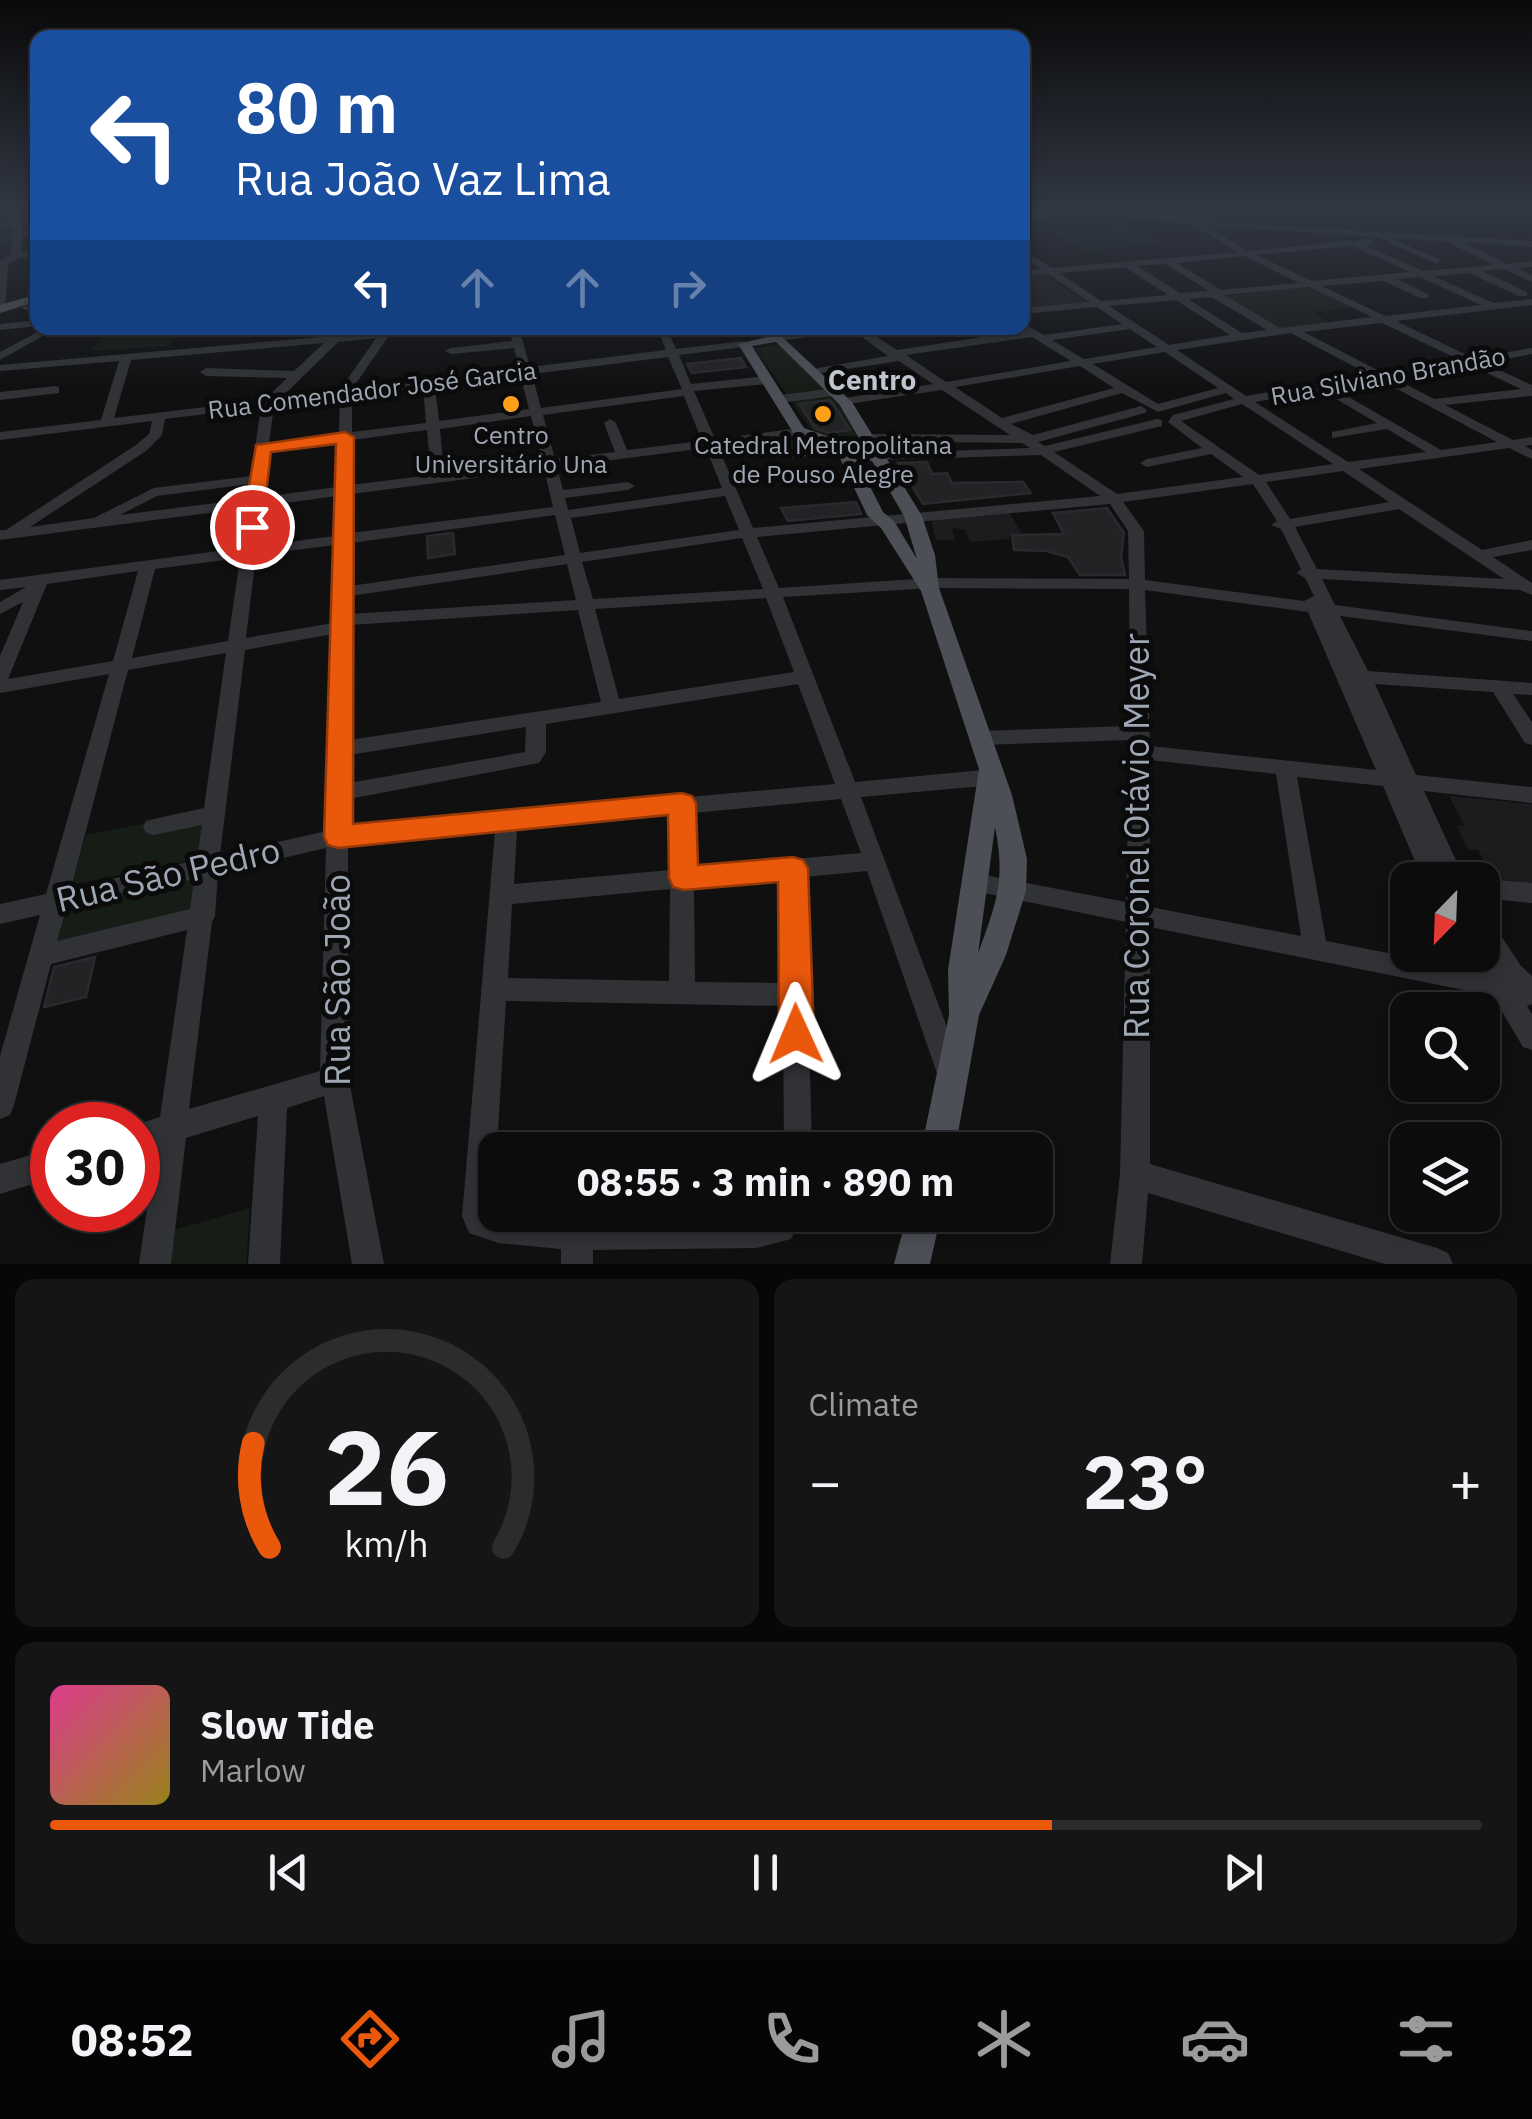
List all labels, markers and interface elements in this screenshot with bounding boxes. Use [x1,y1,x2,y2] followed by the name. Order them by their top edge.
[235,61,398,152] text: 80 m
[70,70,200,200] icon: left
[235,149,611,207] text: Rua João Vaz Lima
[345,260,400,315] icon: left
[450,260,505,315] icon: ahead
[555,260,610,315] icon: ahead
[660,260,715,315] icon: right
[1268,339,1508,412] street label: Rua Silviano Brandão
[206,353,538,426] street label: Rua Comendador José Garcia
[828,361,916,398] district label: Centro
[500,393,522,415] marker: Centro Universitário Una
[812,403,834,425] marker: Catedral Metropolitana de Pouso Alegre
[415,418,607,480] place label: Centro Universitário Una
[694,428,952,490] place label: Catedral Metropolitana de Pouso Alegre
[210,485,295,570] pin
[225,500,280,555] icon: arrive
[1113,633,1159,1039] street label: Rua Coronel Otávio Meyer
[51,826,284,922] street label: Rua São Pedro
[1390,862,1500,972] north arrow
[1390,862,1500,1232] map controls
[314,874,360,1086] street label: Rua São João
[744,982,848,1086] position arrow
[1390,992,1500,1102] button: search
[30,1102,160,1232] speed limit sign: 30
[1390,1122,1500,1232] button: layers
[577,1157,954,1206] text: 08:55 · 3 min · 890 m
[809,1383,919,1425] text: Climate
[324,1398,449,1534] text: 26
[1083,1432,1208,1530] text: 23°
[809,1446,842,1517] text: −
[1449,1446,1482,1517] text: +
[345,1520,429,1567] text: km/h
[200,1700,375,1749] text: Slow Tide
[200,1749,306,1791] text: Marlow
[261,1845,316,1900] icon: previous
[738,1845,793,1900] icon: pause
[1216,1845,1271,1900] icon: next
[335,2004,405,2074] icon: directions
[546,2004,616,2074] icon: music
[757,2004,827,2074] icon: phone
[969,2004,1039,2074] icon: climate
[1180,2004,1250,2074] icon: car
[1391,2004,1461,2074] icon: filters
[71,2010,194,2068] text: 08:52

